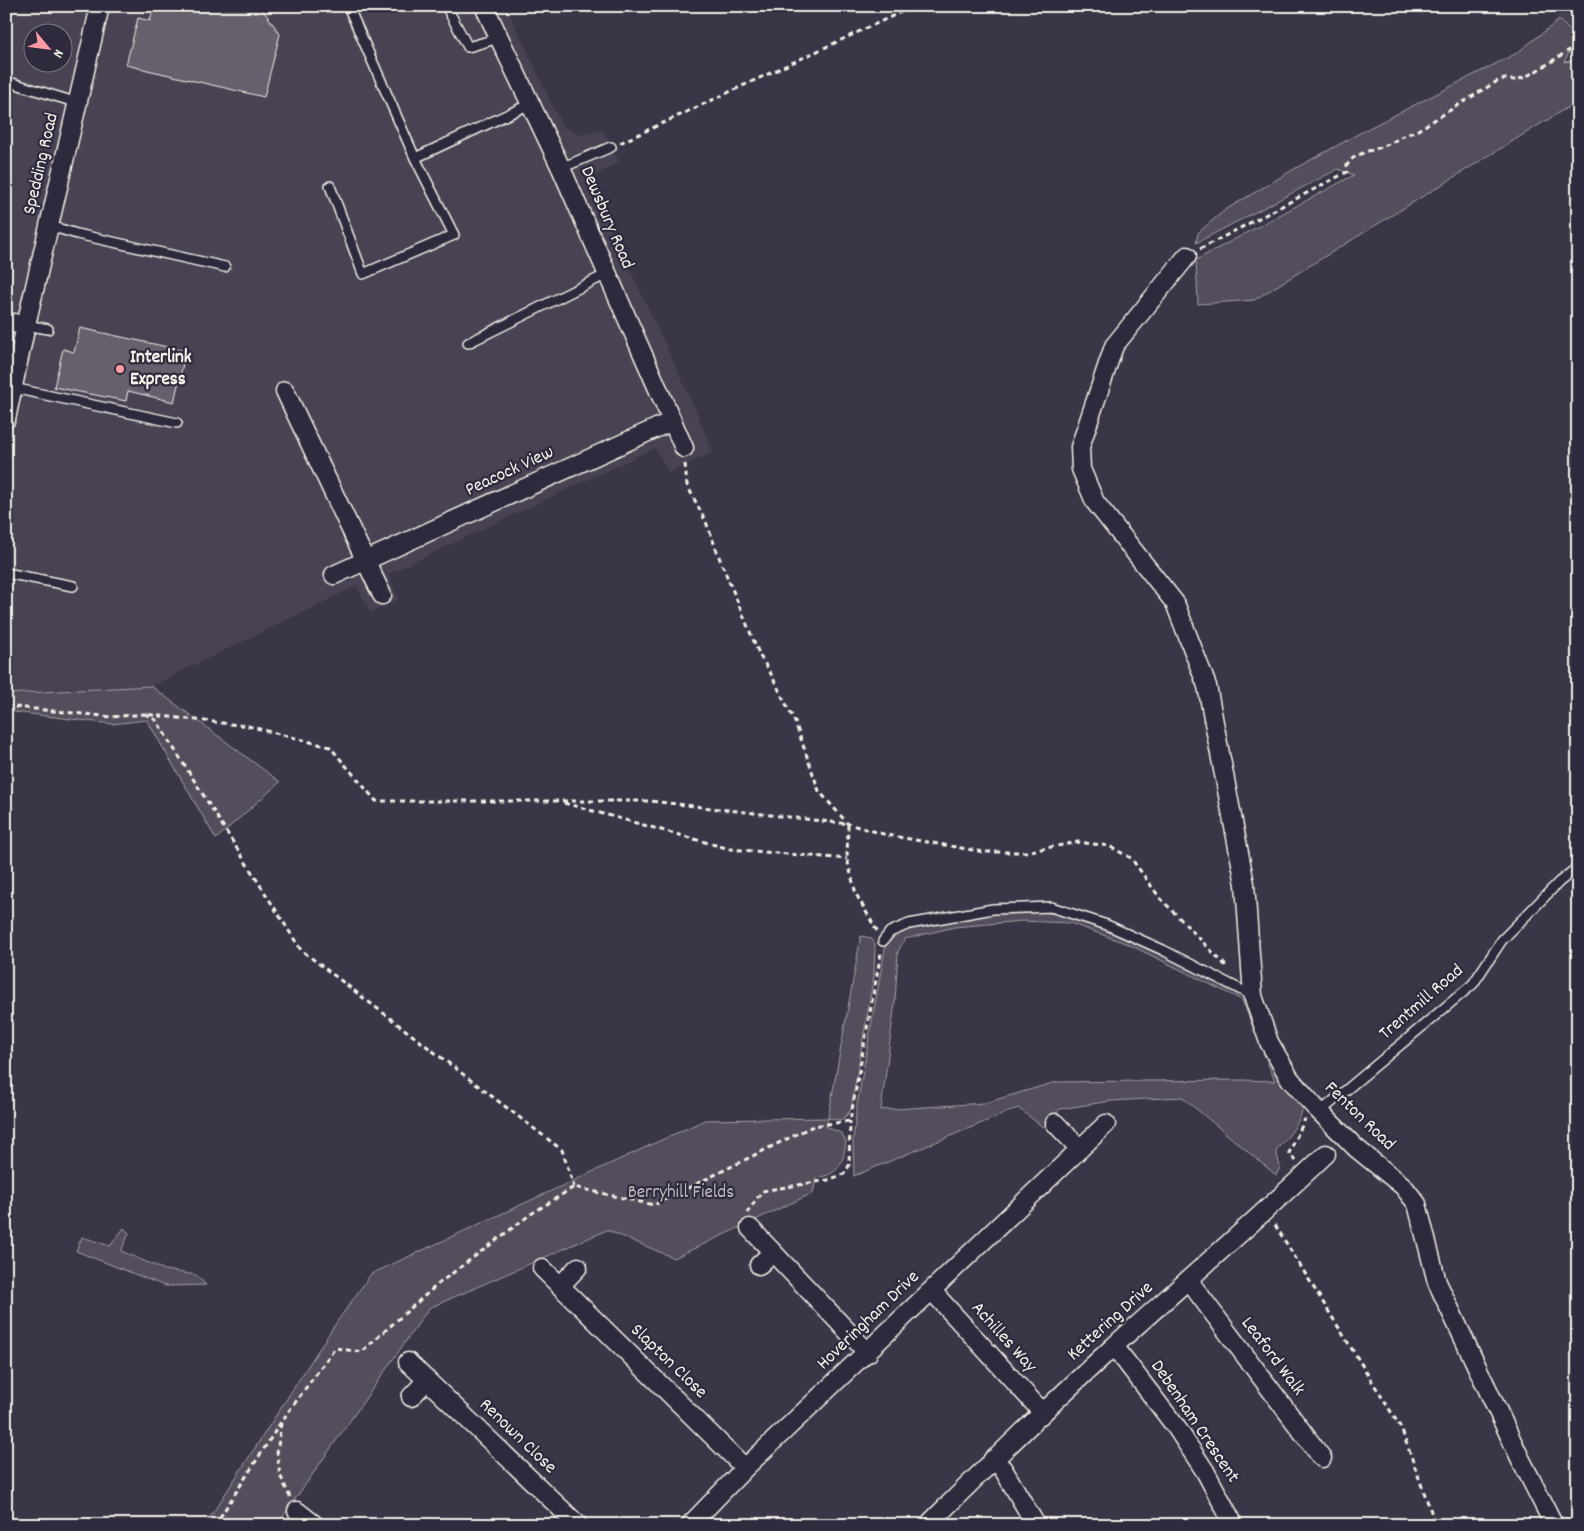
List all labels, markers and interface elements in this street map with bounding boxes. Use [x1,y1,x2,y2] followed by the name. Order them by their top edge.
[22,22,72,72] north arrow
[47,45,68,61] text: N
[17,110,67,218] street label: Spedding Road
[572,162,640,274] street label: Dewsbury Road
[130,345,192,394] place label: Interlink Express
[114,363,126,375] marker: Interlink Express
[461,440,559,504] street label: Peacock View
[1374,959,1470,1047] street label: Trentmill Road
[1317,1076,1401,1158] street label: Fenton Road
[628,1180,734,1207] park label: Berryhill Fields
[812,1265,926,1377] street label: Hoveringham Drive
[1062,1276,1160,1368] street label: Kettering Drive
[964,1296,1042,1380] street label: Achilles Way
[1233,1312,1311,1402] street label: Leaford Walk
[623,1318,713,1406] street label: Slapton Close
[1143,1355,1245,1489] street label: Debenham Crescent
[472,1393,562,1481] street label: Renown Close

